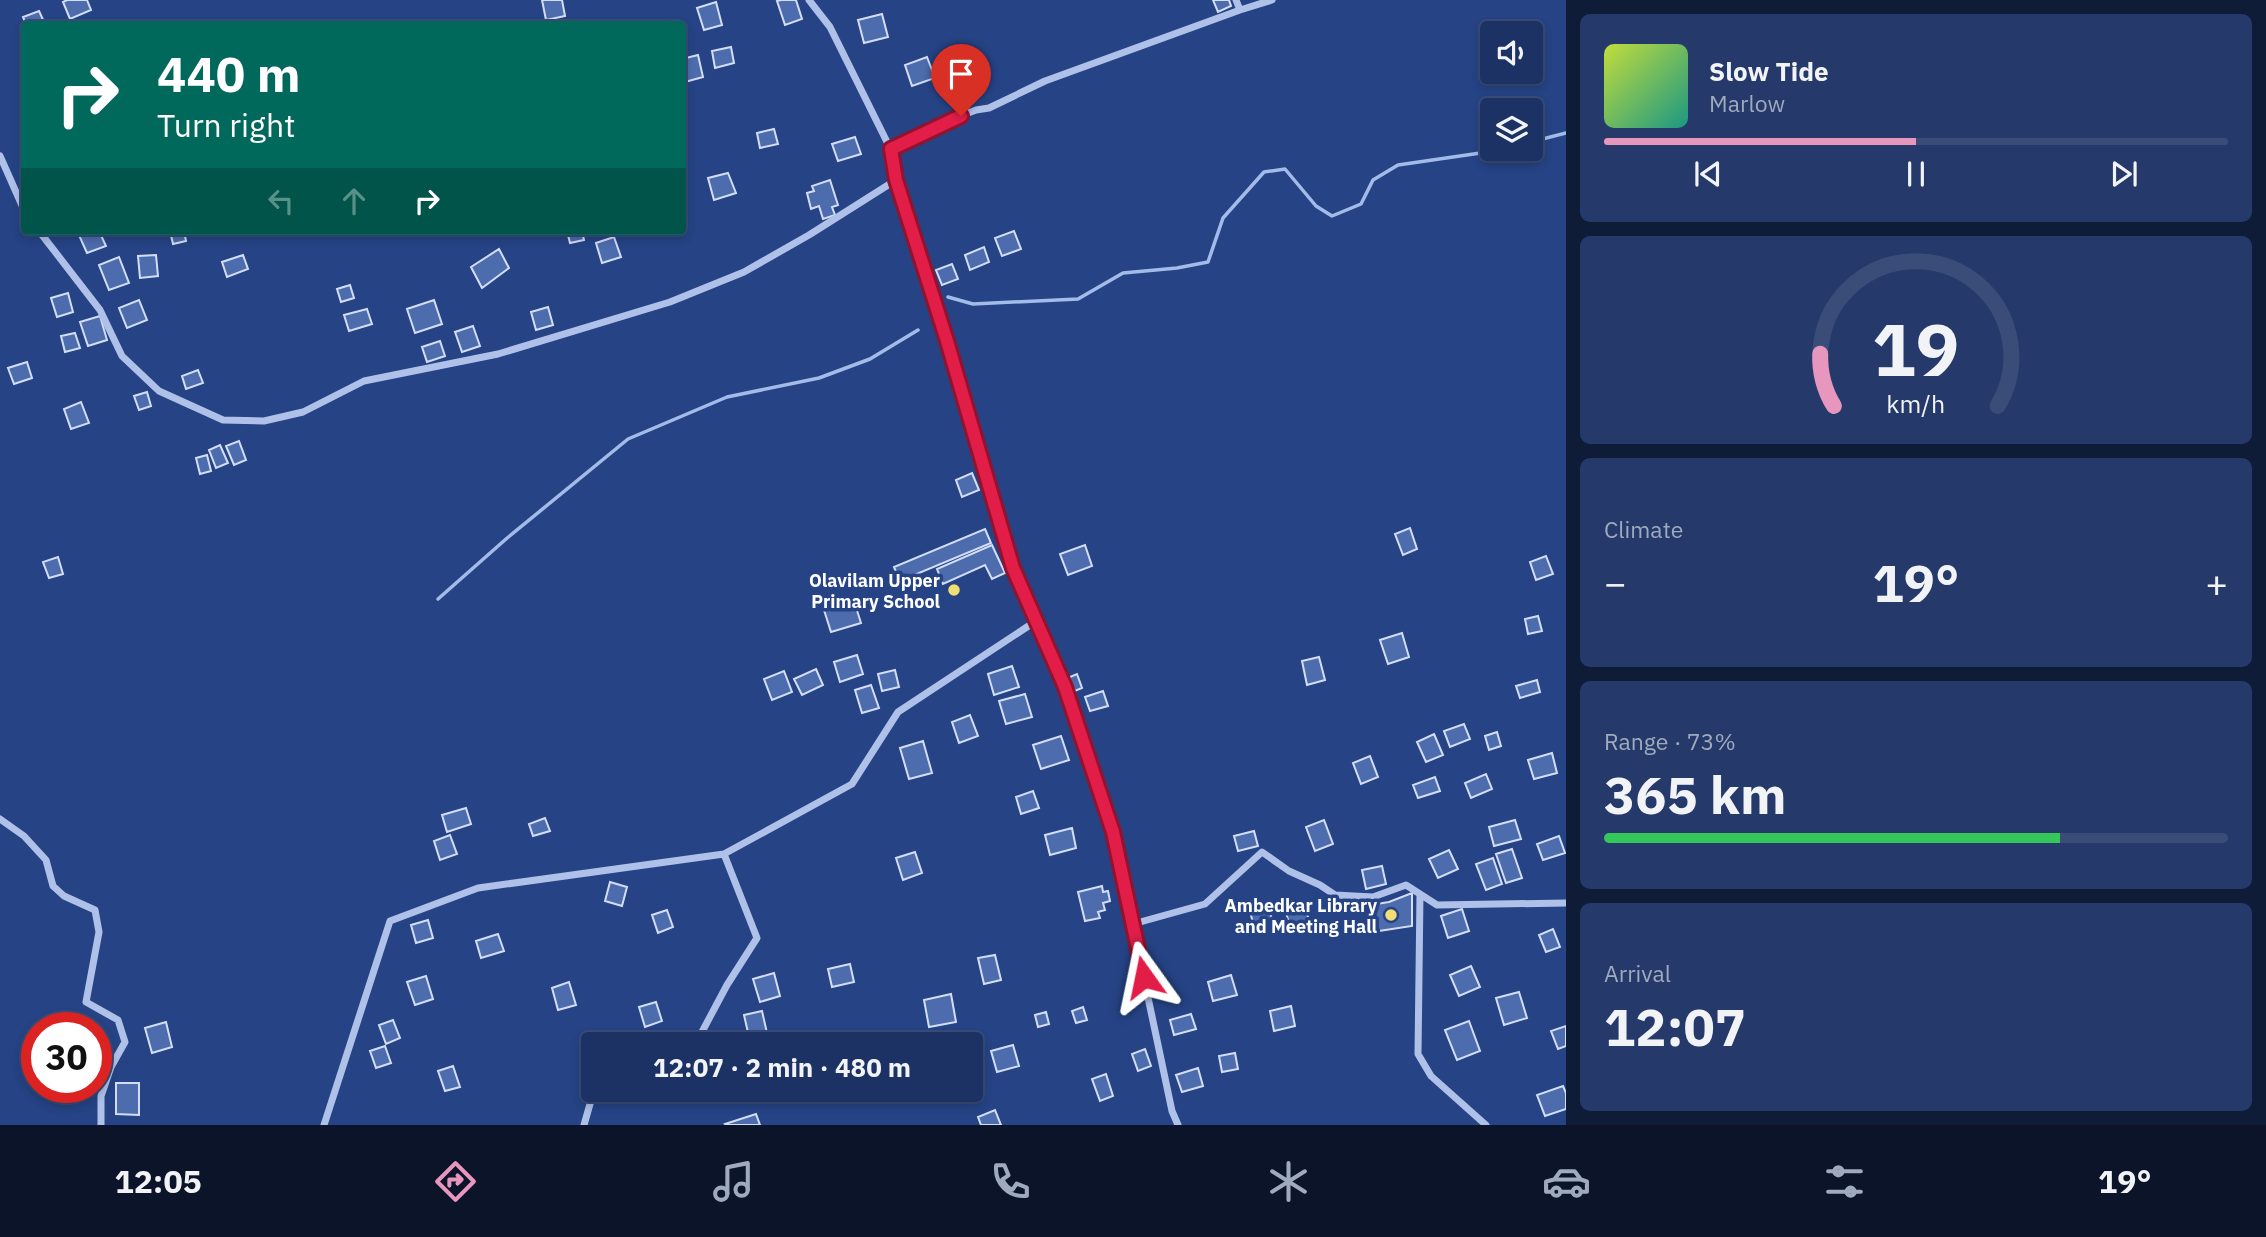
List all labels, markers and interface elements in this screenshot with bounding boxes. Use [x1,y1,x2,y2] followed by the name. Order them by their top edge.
[1480,21,1543,161] map controls
[1480,21,1543,84] button: sound
[157,42,301,105] text: 440 m
[931,44,991,116] pin
[42,49,133,140] icon: right
[1709,54,1829,88] text: Slow Tide
[942,55,980,93] icon: arrive
[1709,88,1785,118] text: Marlow
[1480,98,1543,161] button: layers
[157,104,295,146] text: Turn right
[1689,155,1727,193] icon: previous
[1897,155,1935,193] icon: pause
[2105,155,2143,193] icon: next
[262,182,300,220] icon: left
[335,182,373,220] icon: ahead
[408,182,446,220] icon: right
[1872,302,1960,397] text: 19
[1887,387,1945,420] text: km/h
[1604,514,1683,544] text: Climate
[1873,549,1959,616] text: 19°
[1604,558,1627,607] text: −
[2205,558,2228,607] text: +
[809,569,941,613] place label: Olavilam Upper Primary School
[946,582,962,598] marker: Olavilam Upper Primary School
[1604,726,1736,756] text: Range · 73%
[1604,761,1786,828] text: 365 km
[1225,894,1378,938] place label: Ambedkar Library and Meeting Hall
[1383,907,1399,923] marker: Ambedkar Library and Meeting Hall
[1107,940,1181,1014] position arrow
[1604,958,1671,988] text: Arrival
[1604,993,1746,1060] text: 12:07
[21,1012,112,1103] speed limit sign: 30
[653,1050,911,1084] text: 12:07 · 2 min · 480 m
[431,1157,480,1206] icon: directions
[709,1157,758,1206] icon: music
[986,1157,1035,1206] icon: phone
[1264,1157,1313,1206] icon: climate
[1542,1157,1591,1206] icon: car
[1820,1157,1869,1206] icon: filters
[114,1160,202,1202] text: 12:05
[2098,1160,2152,1202] text: 19°

